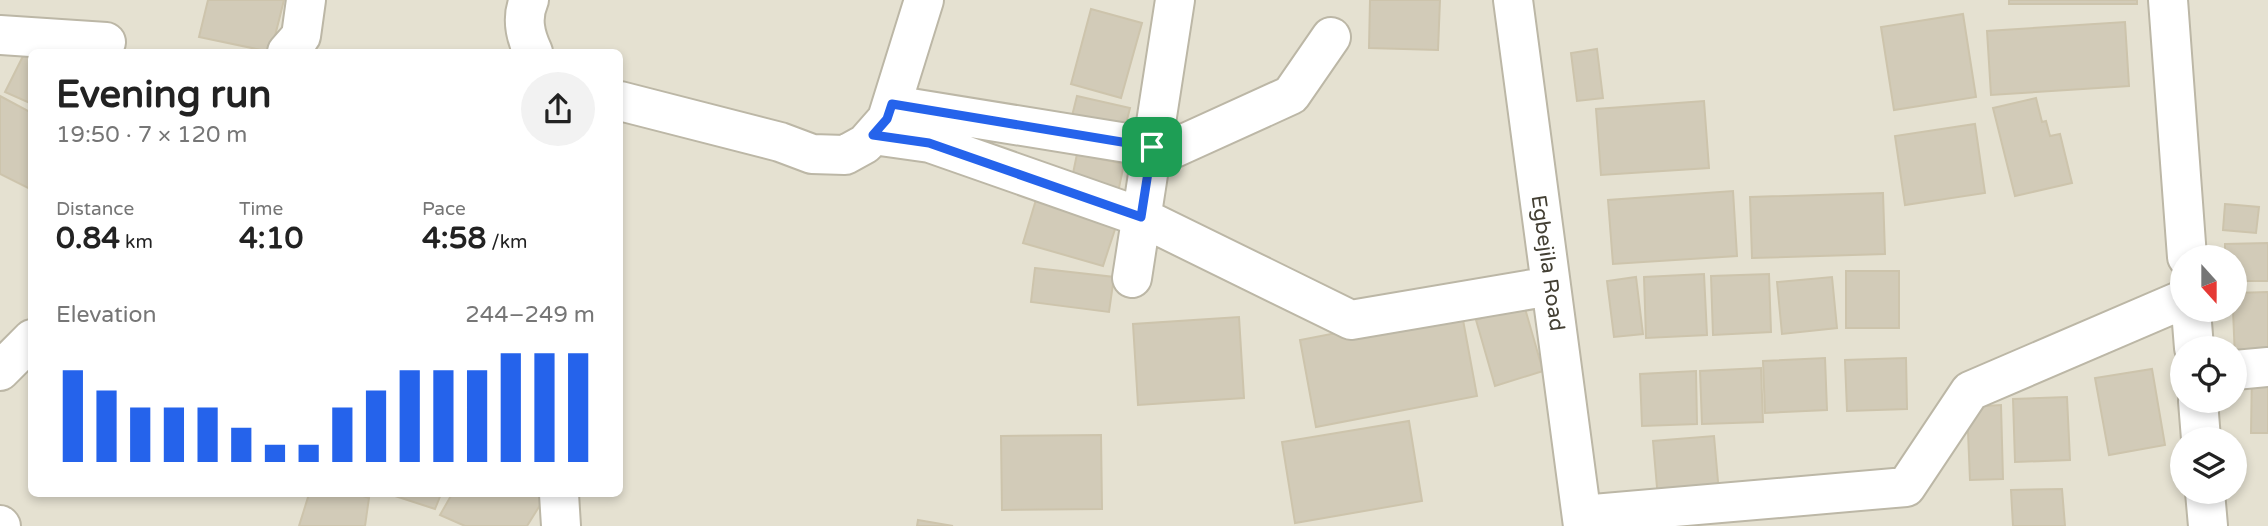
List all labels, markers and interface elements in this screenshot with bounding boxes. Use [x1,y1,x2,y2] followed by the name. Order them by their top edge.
[56,72,271,118] text: Evening run
[521,72,595,146] button: share
[1122,117,1182,177] pin
[56,121,247,149] text: 19:50 · 7 × 120 m
[1133,128,1171,166] icon: arrive
[1526,193,1569,333] street label: Egbejila Road
[56,198,134,220] text: Distance
[239,198,283,220] text: Time
[422,198,466,220] text: Pace
[56,220,120,257] text: 0.84
[239,220,303,257] text: 4:10
[422,220,486,257] text: 4:58
[120,231,153,253] text: km
[486,231,527,253] text: /km
[2170,245,2247,322] north arrow
[2170,245,2247,504] map controls
[56,301,157,329] text: Elevation
[465,301,595,329] text: 244–249 m
[2170,336,2247,413] button: locate
[2170,427,2247,504] button: layers

